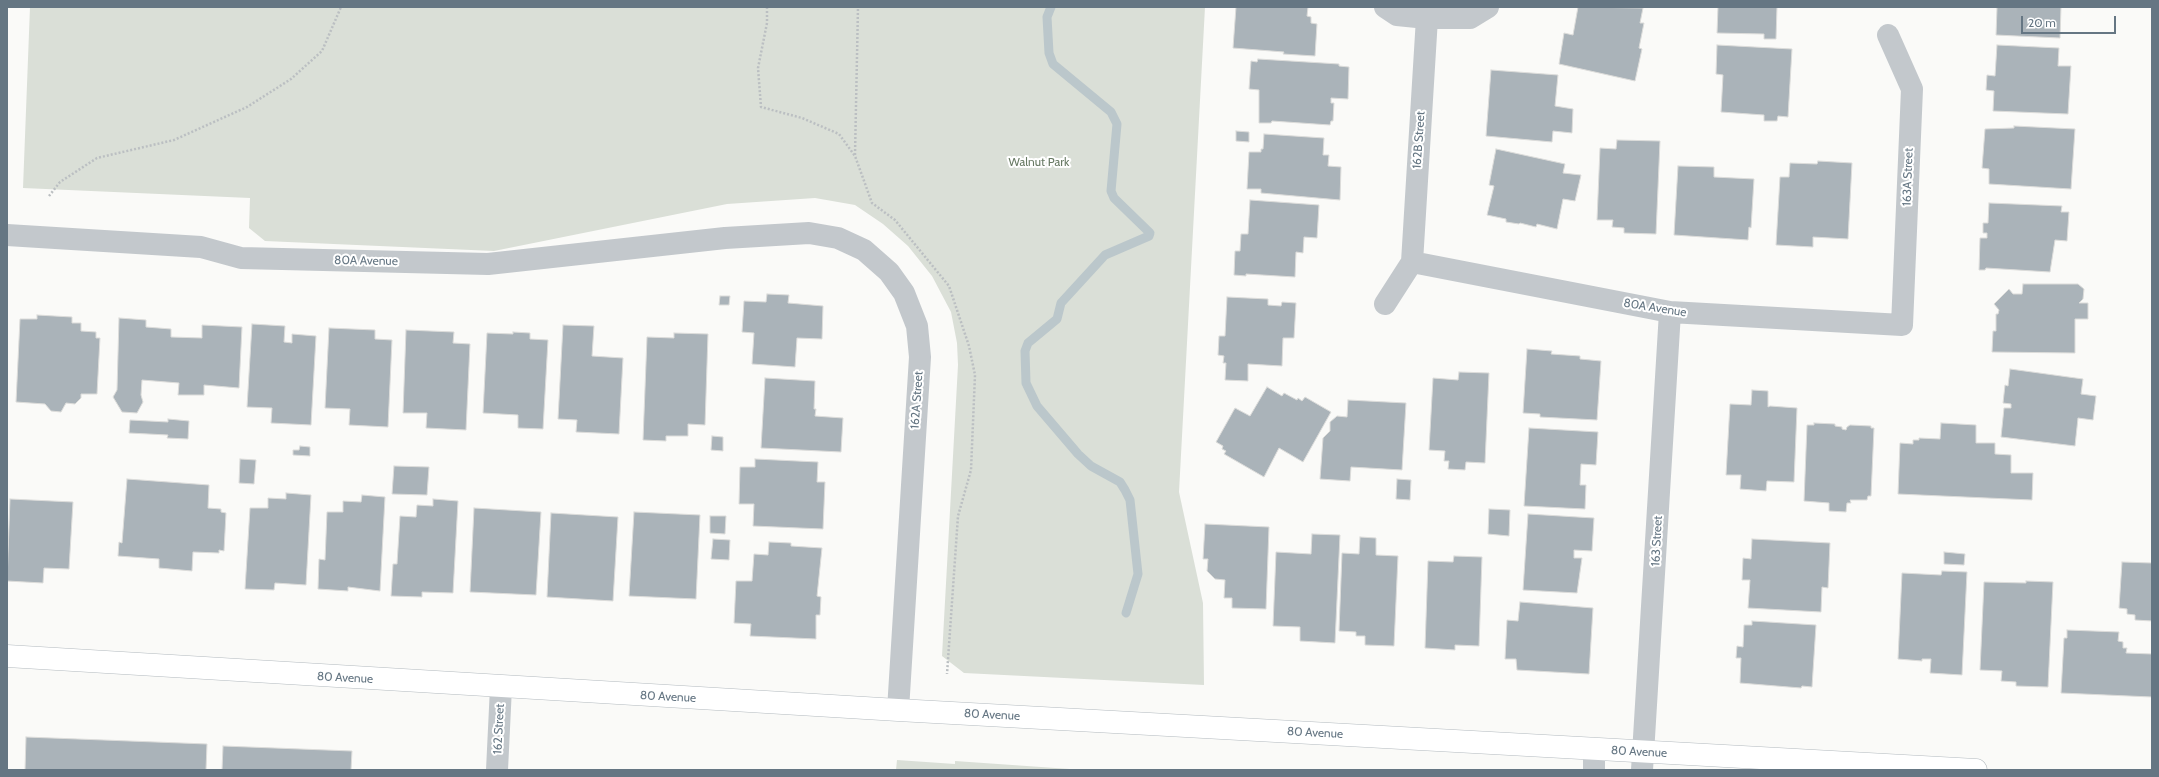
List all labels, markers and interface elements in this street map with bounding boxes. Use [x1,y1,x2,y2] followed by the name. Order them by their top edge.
[2023,8,2118,34] scale bar
[2028,15,2056,30] text: 20 m
[1410,111,1428,169] street label: 162B Street
[1900,148,1916,206] street label: 163A Street
[1009,155,1069,169] park label: Walnut Park
[334,253,398,269] street label: 80A Avenue
[1622,296,1688,320] street label: 80A Avenue
[908,371,926,429] street label: 162A Street
[1648,515,1666,567] street label: 163 Street
[316,669,374,687] street label: 80 Avenue
[639,688,697,706] street label: 80 Avenue
[490,703,508,755] street label: 162 Street
[963,706,1021,724] street label: 80 Avenue
[1286,724,1344,742] street label: 80 Avenue
[1610,743,1668,761] street label: 80 Avenue

